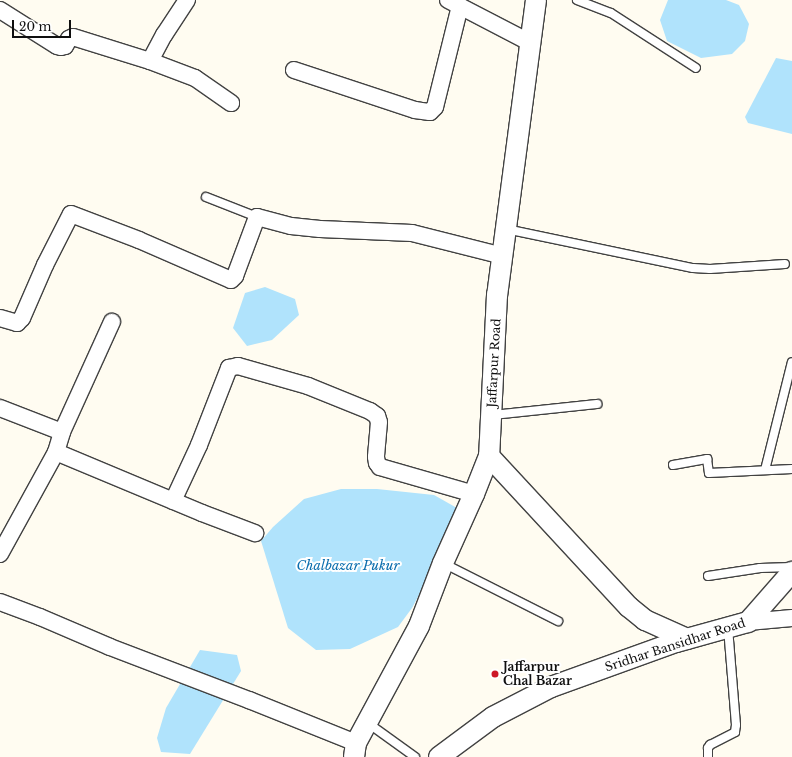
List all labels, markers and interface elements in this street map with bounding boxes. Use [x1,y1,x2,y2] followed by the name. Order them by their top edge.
[14,12,73,38] scale bar
[19,19,51,34] text: 20 m
[484,318,504,408] street label: Jaffarpur Road
[296,558,400,574] water label: Chalbazar Pukur
[603,615,747,675] street label: Sridhar Bansidhar Road
[503,660,572,688] place label: Jaffarpur Chal Bazar
[490,669,500,679] marker: Jaffarpur Chal Bazar

